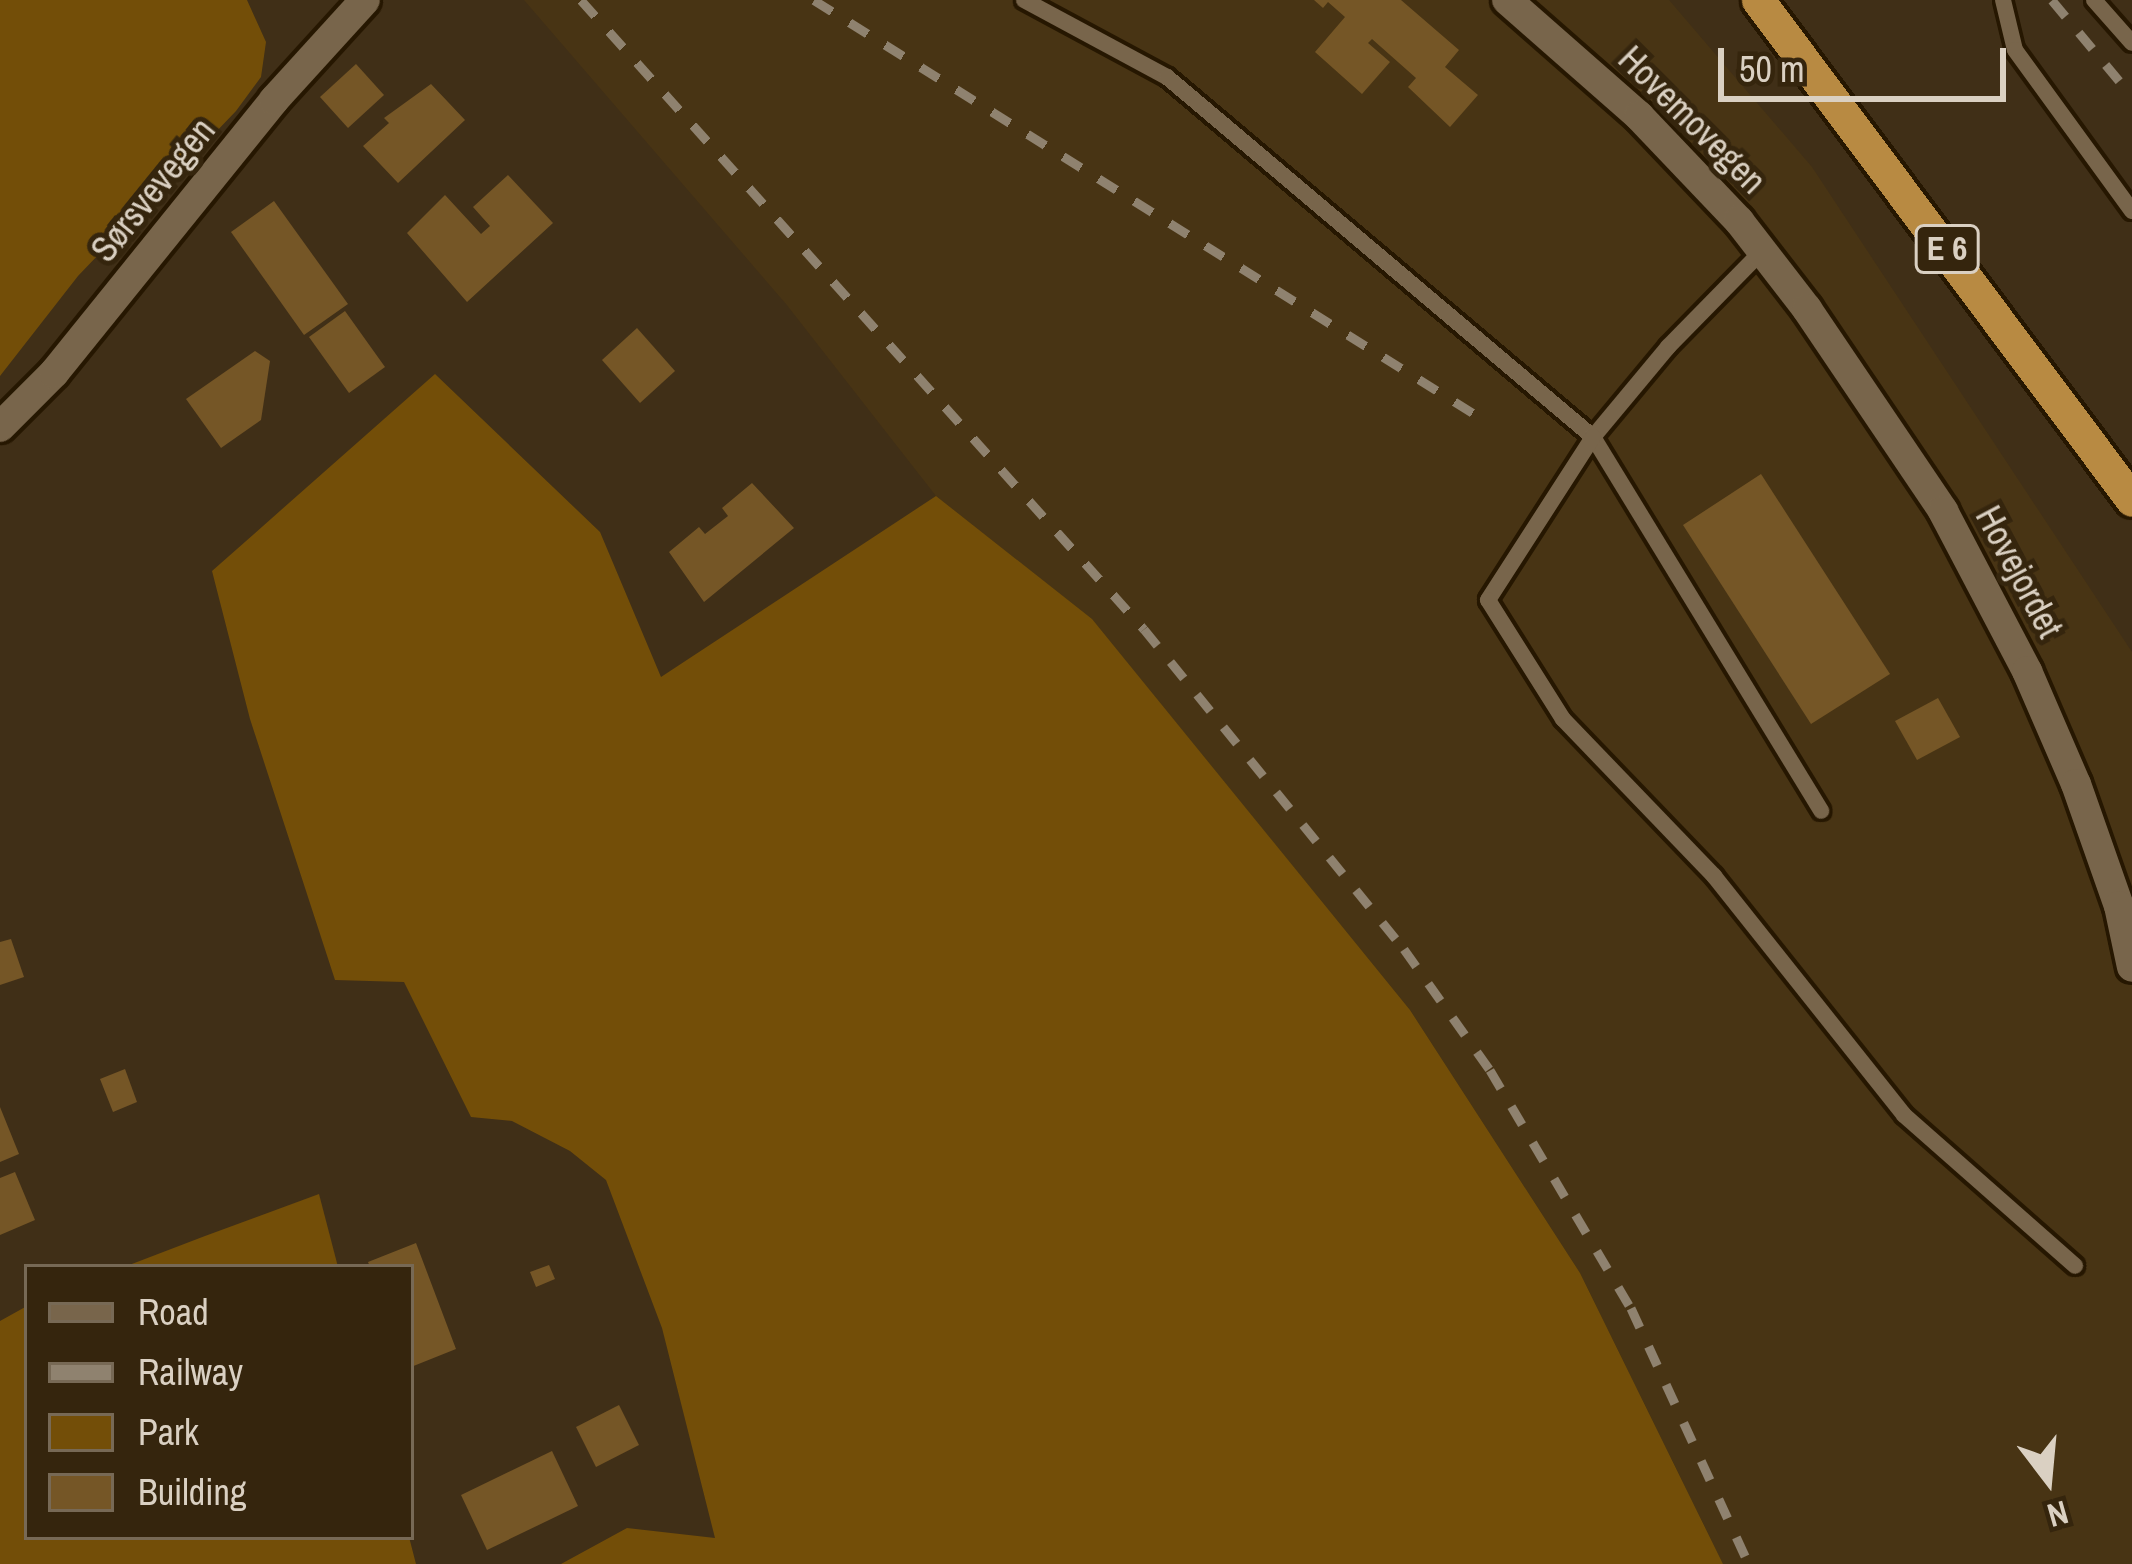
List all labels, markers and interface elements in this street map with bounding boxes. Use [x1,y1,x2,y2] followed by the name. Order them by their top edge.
[1724,24,2012,98] scale bar
[1609,37,1775,203] street label: Hovemovegen
[1739,45,1805,93] text: 50 m
[82,109,224,271] street label: Sørsvevegen
[1914,222,1980,276] road number: E 6
[1966,499,2072,645] street label: Hovejordet
[24,1264,414,1540] legend
[138,1288,209,1336] text: Road
[138,1348,243,1396] text: Railway
[138,1408,199,1456] text: Park
[1988,1420,2108,1540] north arrow
[138,1468,246,1516] text: Building
[2042,1491,2073,1538] text: N

